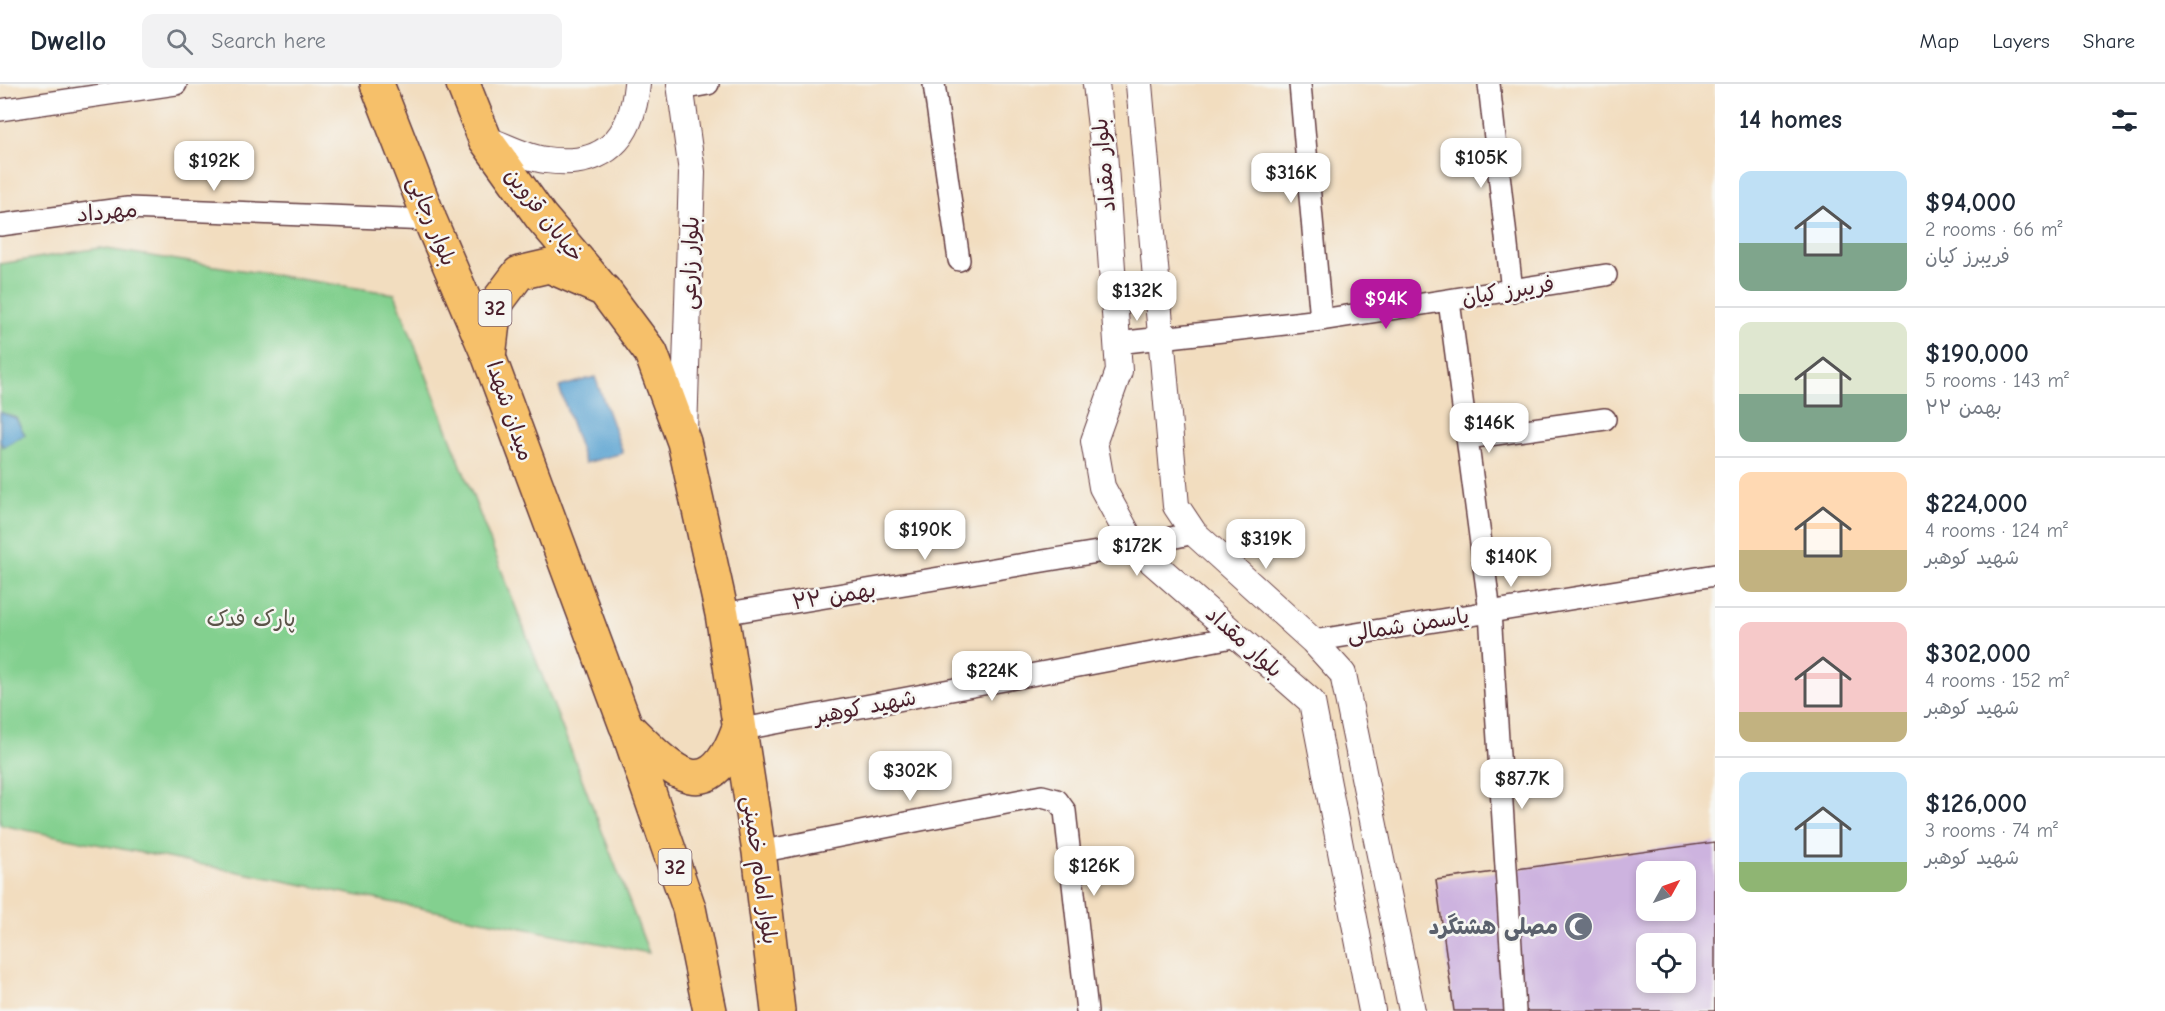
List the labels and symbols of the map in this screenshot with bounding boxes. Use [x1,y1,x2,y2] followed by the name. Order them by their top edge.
[1087,117,1121,213] street label: بلوار مقداد
[1439,138,1523,189] pin: $105K
[172,141,256,192] pin: $192K
[1249,153,1333,204] pin: $316K
[499,163,589,267] street label: خیابان قزوین
[401,172,462,270] street label: بلوار رجایی
[76,196,138,228] street label: مهرداد
[675,216,706,310] street label: بلوار زارعی
[1095,271,1179,322] pin: $132K
[1460,271,1556,311] street label: فریبرز کیان
[1350,279,1422,330] pin: $94K
[478,290,512,326] road number: 32
[481,358,539,464] street label: میدان شهدا
[1447,403,1531,454] pin: $146K
[883,510,967,561] pin: $190K
[1224,519,1308,570] pin: $319K
[1095,526,1179,577] pin: $172K
[1469,537,1553,588] pin: $140K
[790,577,878,615] street label: ۲۲ بهمن
[1200,601,1288,683] street label: بلوار مقداد
[1345,603,1471,648] street label: یاسمن شمالی
[206,606,296,633] park label: پارک فدک
[950,651,1034,702] pin: $224K
[810,684,918,730] street label: شهید کوهبر
[868,751,952,802] pin: $302K
[1473,759,1571,810] pin: $87.7K
[734,794,783,946] street label: بلوار امام خمینی
[1052,846,1136,897] pin: $126K
[658,849,692,885] road number: 32
[1636,861,1696,921] north arrow
[1563,911,1595,943] mosque icon: مصلی هشتگرد
[1429,913,1558,941] place label: مصلی هشتگرد

